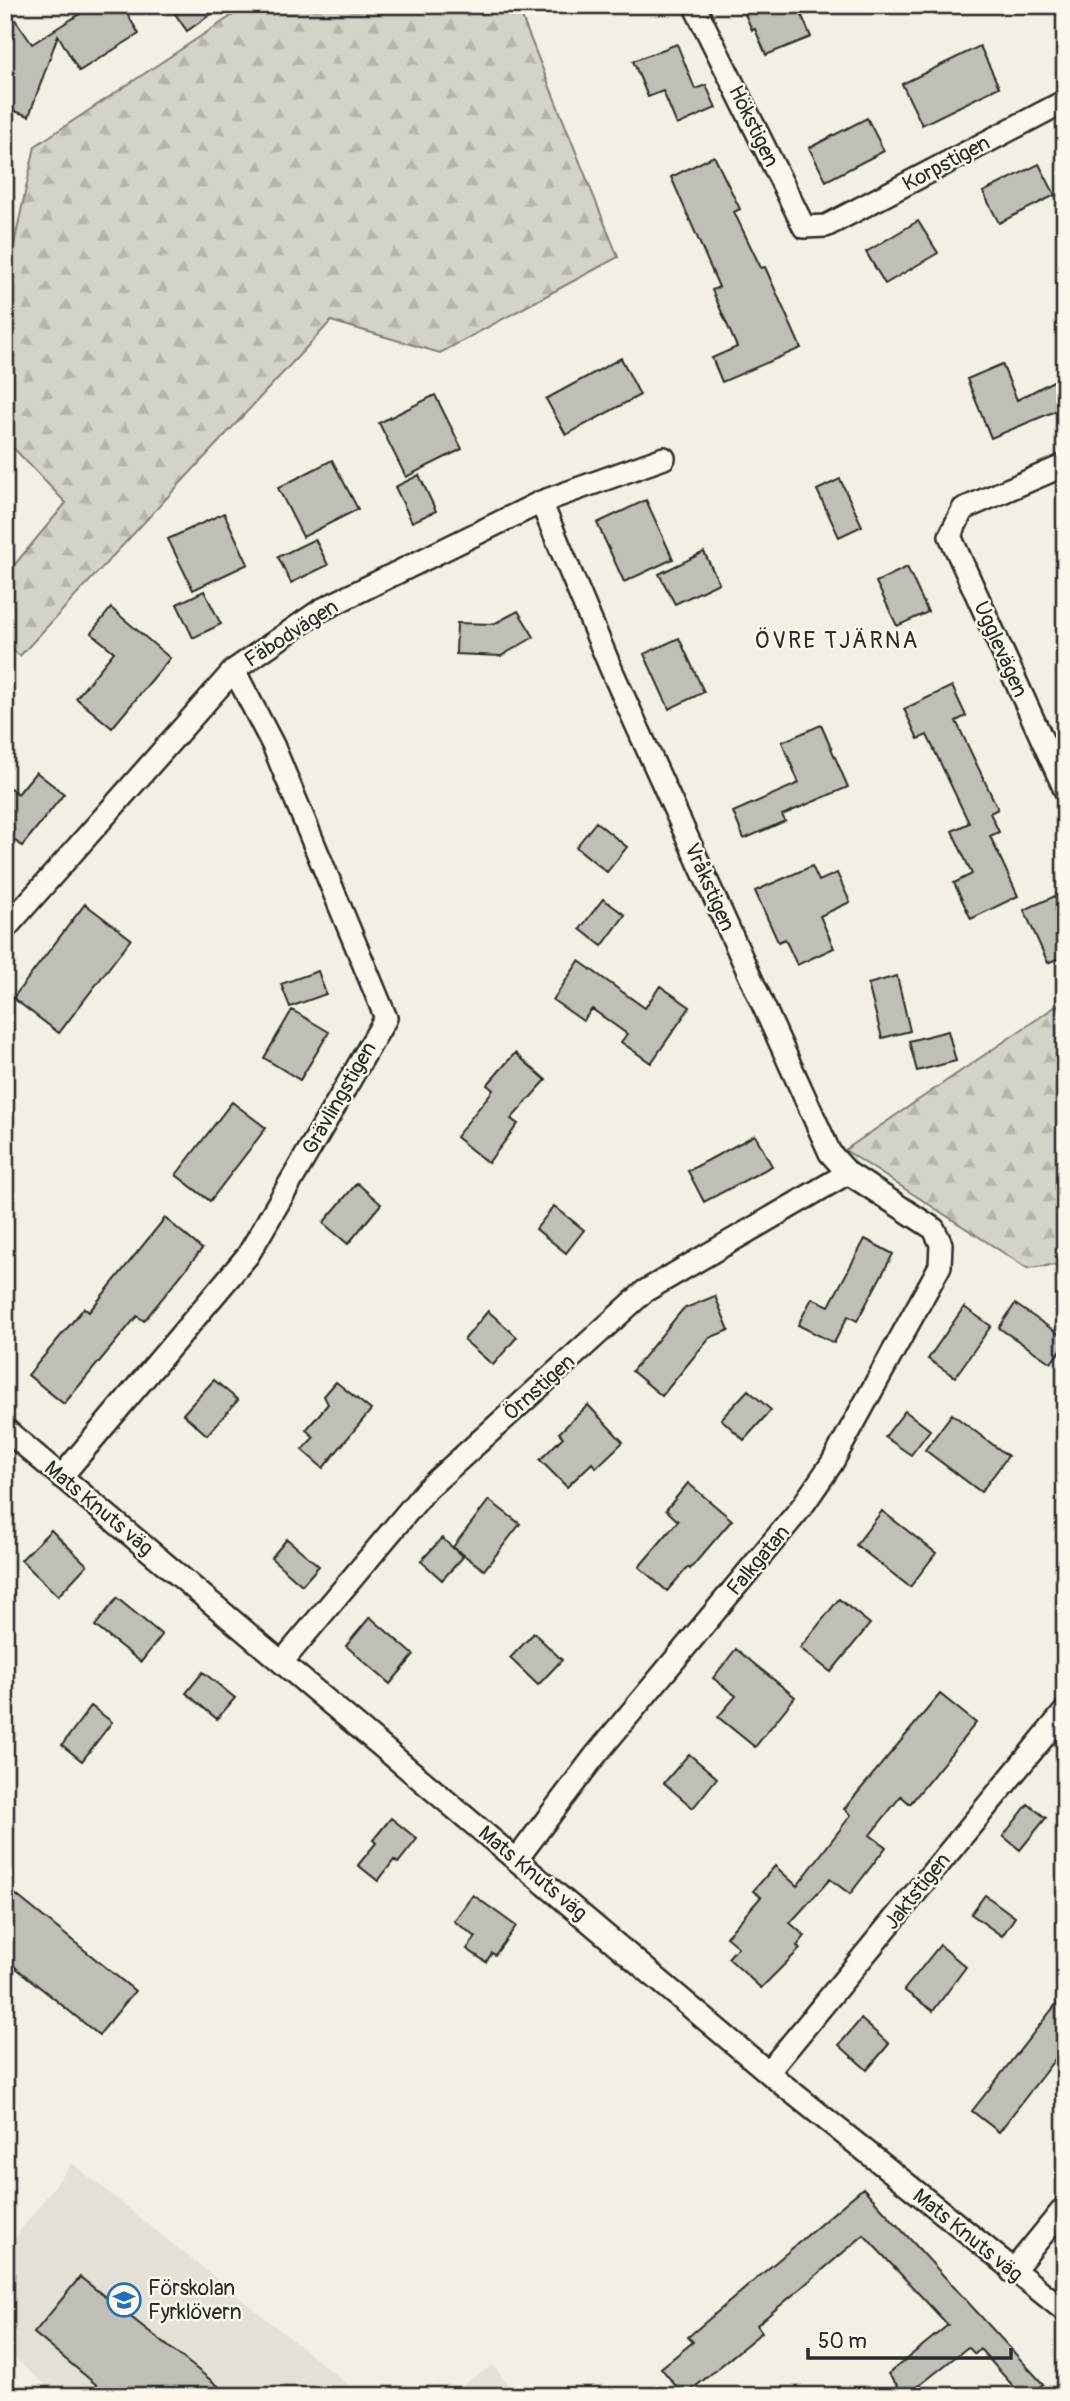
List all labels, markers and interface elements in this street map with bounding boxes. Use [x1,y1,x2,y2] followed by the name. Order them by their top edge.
[722,81,785,171] street label: Hökstigen
[898,129,995,198] street label: Korpstigen
[239,593,343,674] street label: Fäbodvägen
[967,597,1034,701] street label: Ugglevägen
[755,626,919,655] district label: ÖVRE TJÄRNA
[678,839,741,935] street label: Vråkstigen
[296,1037,383,1159] street label: Grävlingstigen
[498,1348,581,1427] street label: Örnstigen
[39,1455,159,1562] street label: Mats Knuts väg
[721,1519,796,1601] street label: Falkgatan
[473,1820,593,1927] street label: Mats Knuts väg
[878,1847,957,1935] street label: Jaktstigen
[907,2183,1028,2288] street label: Mats Knuts väg
[148,2275,242,2326] place label: Förskolan Fyrklövern
[105,2281,143,2319] school or university icon: Förskolan Fyrklövern
[808,2317,1010,2361] scale bar
[818,2328,867,2355] text: 50 m

